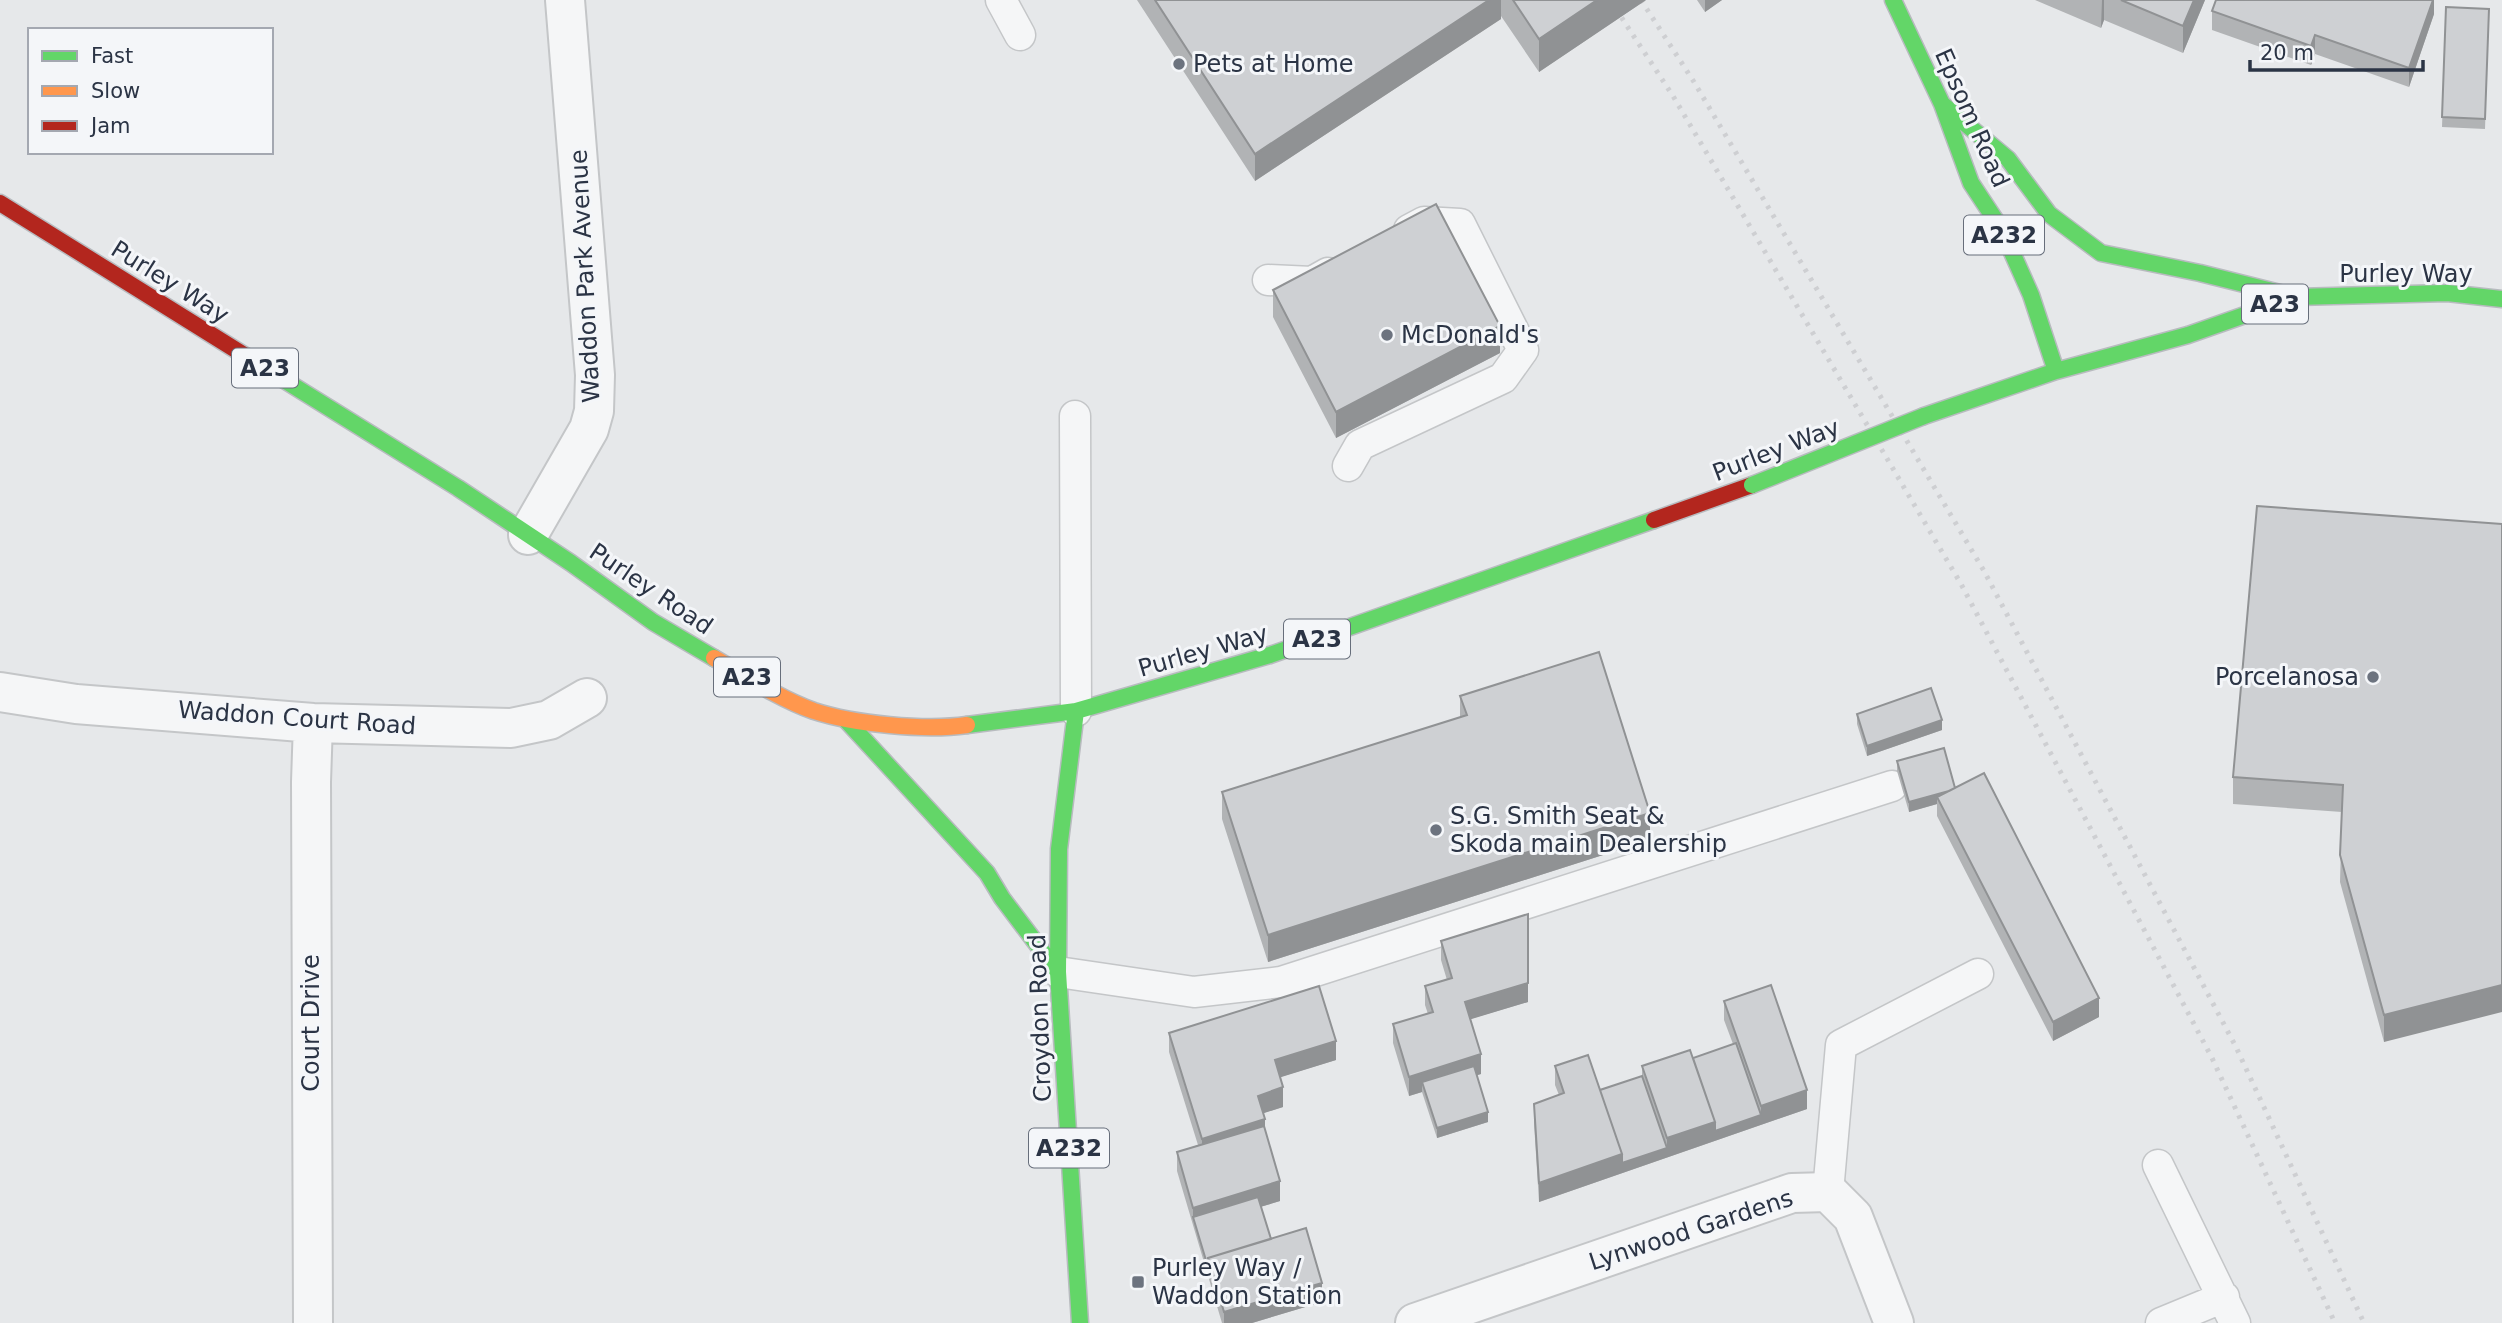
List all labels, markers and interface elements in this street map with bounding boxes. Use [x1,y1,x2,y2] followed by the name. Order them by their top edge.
[28,28,273,154] legend
[2250,28,2423,72] scale bar
[2260,41,2314,65] text: 20 m
[91,44,133,68] text: Fast
[1929,44,2015,192] street label: Epsom Road
[1193,50,1354,78] place label: Pets at Home
[1171,56,1187,72] marker: Pets at Home
[91,79,140,103] text: Slow
[89,114,131,138] text: Jam
[564,149,606,403] street label: Waddon Park Avenue
[1964,216,2044,254] road number: A232
[106,235,234,329] street label: Purley Way
[2339,260,2473,288] street label: Purley Way
[2242,284,2308,324] road number: A23
[1401,321,1539,349] place label: McDonald's
[1379,327,1395,343] marker: McDonald's
[232,348,298,388] road number: A23
[1709,413,1843,487] street label: Purley Way
[584,538,718,640] street label: Purley Road
[1135,619,1271,683] street label: Purley Way
[1284,620,1350,659] road number: A23
[714,657,780,696] road number: A23
[2215,663,2359,691] place label: Porcelanosa
[2365,669,2381,685] marker: Porcelanosa
[177,696,417,740] street label: Waddon Court Road
[1450,802,1727,858] place label: S.G. Smith Seat & Skoda main Dealership
[1428,822,1444,838] marker: S.G. Smith Seat & Skoda main Dealership
[1023,934,1057,1102] street label: Croydon Road
[297,954,325,1092] street label: Court Drive
[1029,1128,1109,1168] road number: A232
[1585,1184,1797,1276] street label: Lynwood Gardens
[1152,1254,1342,1310] place label: Purley Way / Waddon Station
[1130,1274,1146,1290] marker: Purley Way / Waddon Station

